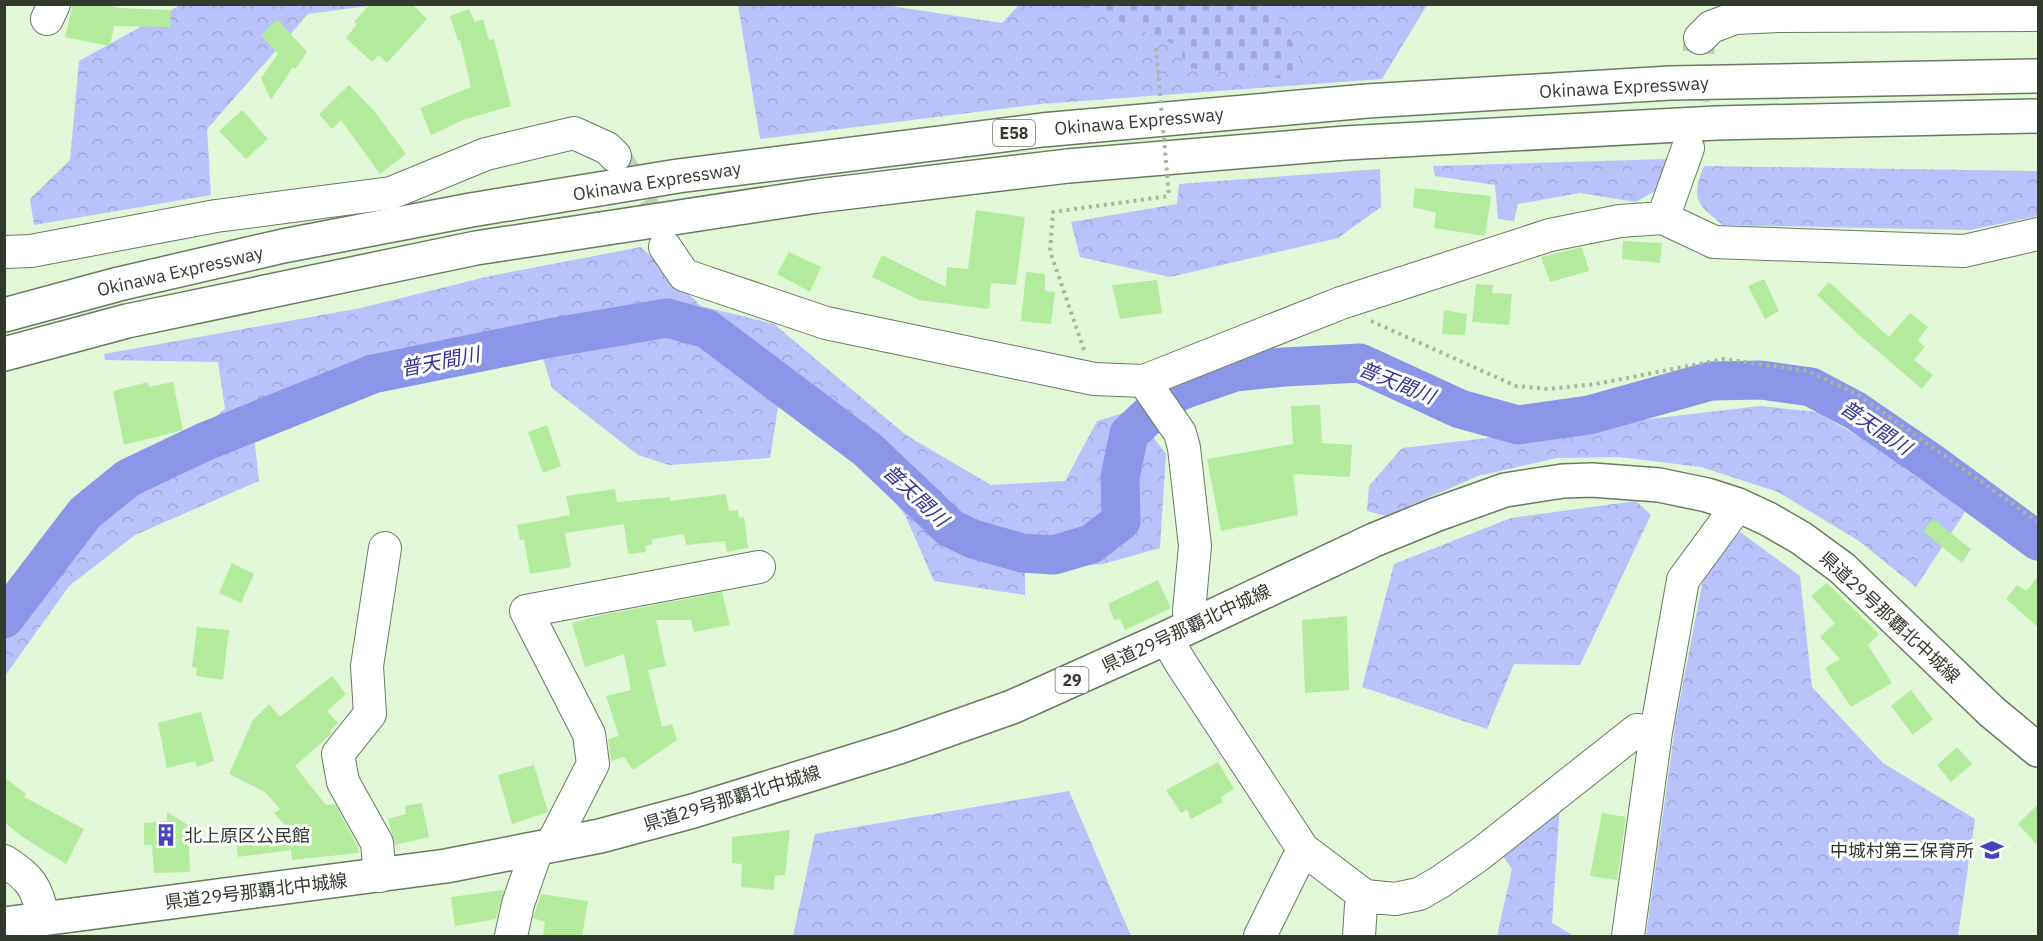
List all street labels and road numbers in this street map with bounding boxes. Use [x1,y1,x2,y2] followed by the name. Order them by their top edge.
[1539,71,1709,103] street label: Okinawa Expressway
[1053,102,1225,140] street label: Okinawa Expressway
[993,120,1035,146] road number: E58
[571,156,743,206] street label: Okinawa Expressway
[95,241,265,301] street label: Okinawa Expressway
[1815,546,1965,688] street label: 県道29号那覇北中城線
[1098,579,1274,677] street label: 県道29号那覇北中城線
[1056,667,1088,693] road number: 29
[641,760,823,836] street label: 県道29号那覇北中城線
[163,868,349,914] street label: 県道29号那覇北中城線

